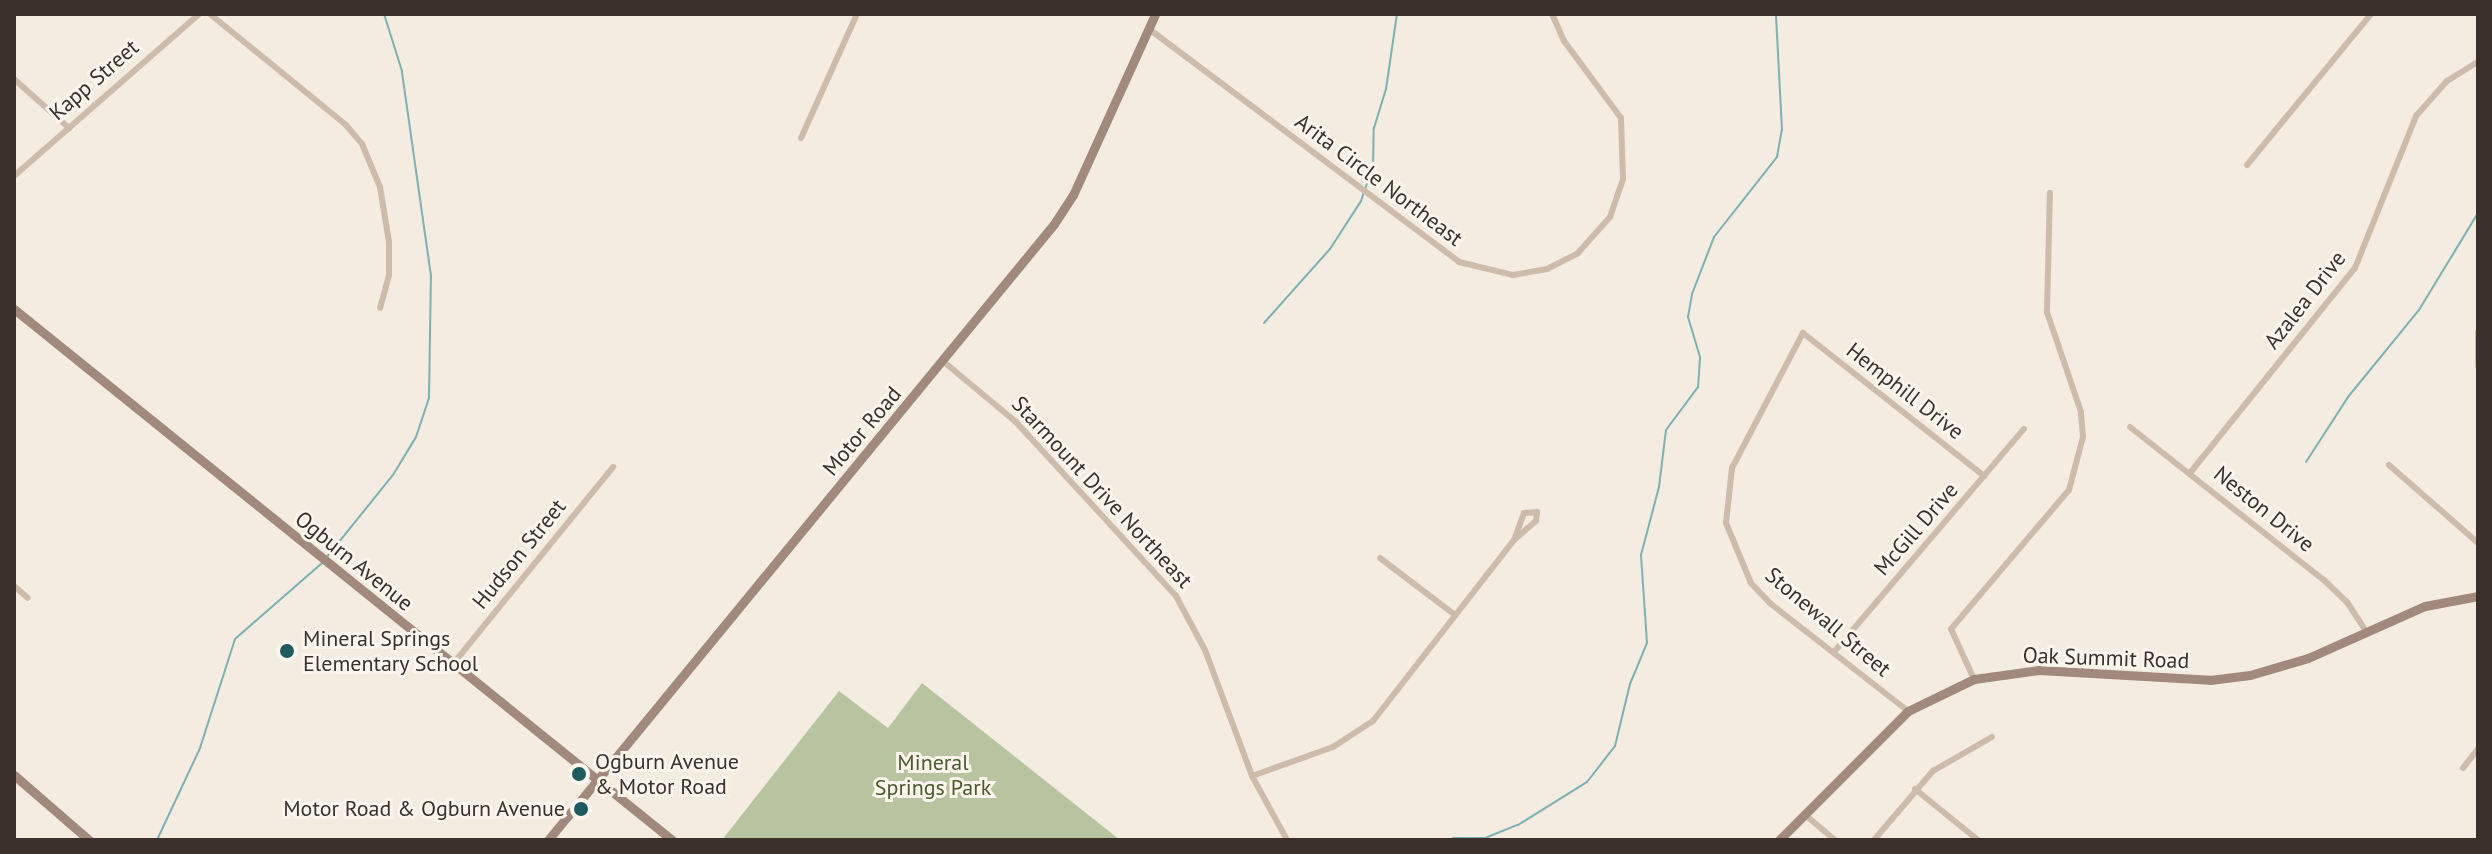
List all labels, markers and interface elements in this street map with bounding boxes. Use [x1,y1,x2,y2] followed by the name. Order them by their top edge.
[44,34,144,126] street label: Kapp Street
[1290,108,1468,252] street label: Arita Circle Northeast
[2259,246,2351,354] street label: Azalea Drive
[1841,337,1969,445] street label: Hemphill Drive
[817,381,907,481] street label: Motor Road
[1006,391,1198,593] street label: Starmount Drive Northeast
[2208,461,2320,557] street label: Neston Drive
[1868,477,1964,581] street label: McGill Drive
[467,494,571,614] street label: Hudson Street
[289,505,419,617] street label: Ogburn Avenue
[1760,562,1896,682] street label: Stonewall Street
[303,625,479,676] place label: Mineral Springs Elementary School
[278,642,296,660] marker: Mineral Springs Elementary School
[2022,642,2190,674] street label: Oak Summit Road
[595,748,740,800] place label: Ogburn Avenue & Motor Road
[875,749,991,800] park label: Mineral Springs Park
[570,765,588,783] marker: Ogburn Avenue & Motor Road
[283,796,565,822] place label: Motor Road & Ogburn Avenue
[572,800,590,818] marker: Motor Road & Ogburn Avenue

